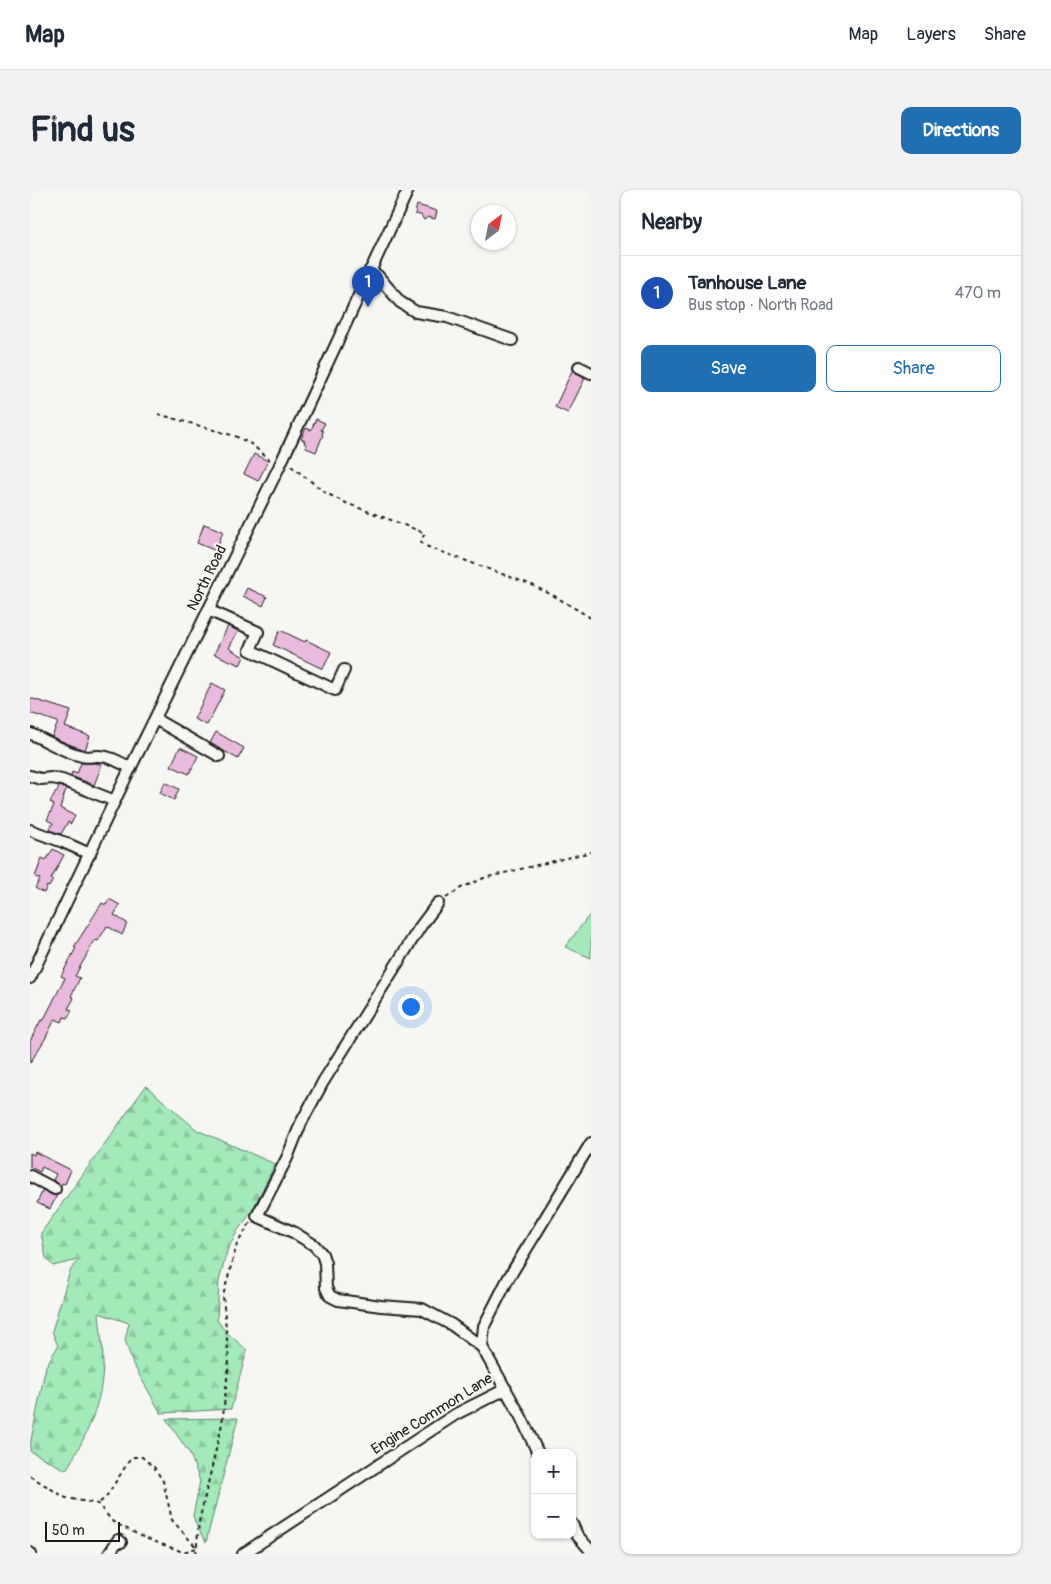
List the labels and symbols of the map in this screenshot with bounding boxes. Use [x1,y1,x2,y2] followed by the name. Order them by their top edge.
[471,205,516,250] north arrow
[352,266,384,307] pin: 1
[183,542,231,614] street label: North Road
[398,994,424,1020] your location
[368,1369,497,1459] street label: Engine Common Lane
[45,1519,120,1542] scale bar

